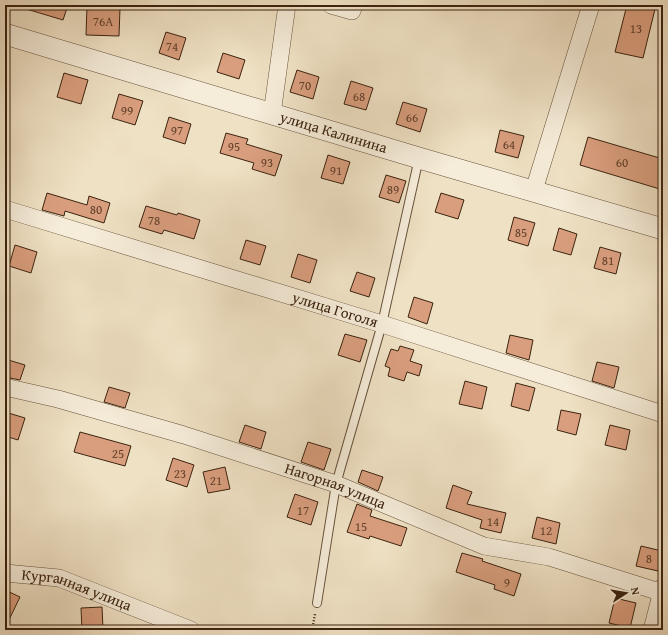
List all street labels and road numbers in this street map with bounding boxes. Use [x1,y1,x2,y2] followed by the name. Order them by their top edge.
[277,106,391,158] street label: улица Калинина
[289,286,381,332] street label: улица Гоголя
[282,457,390,514] street label: Нагорная улица
[21,564,135,616] street label: Курганная улица

